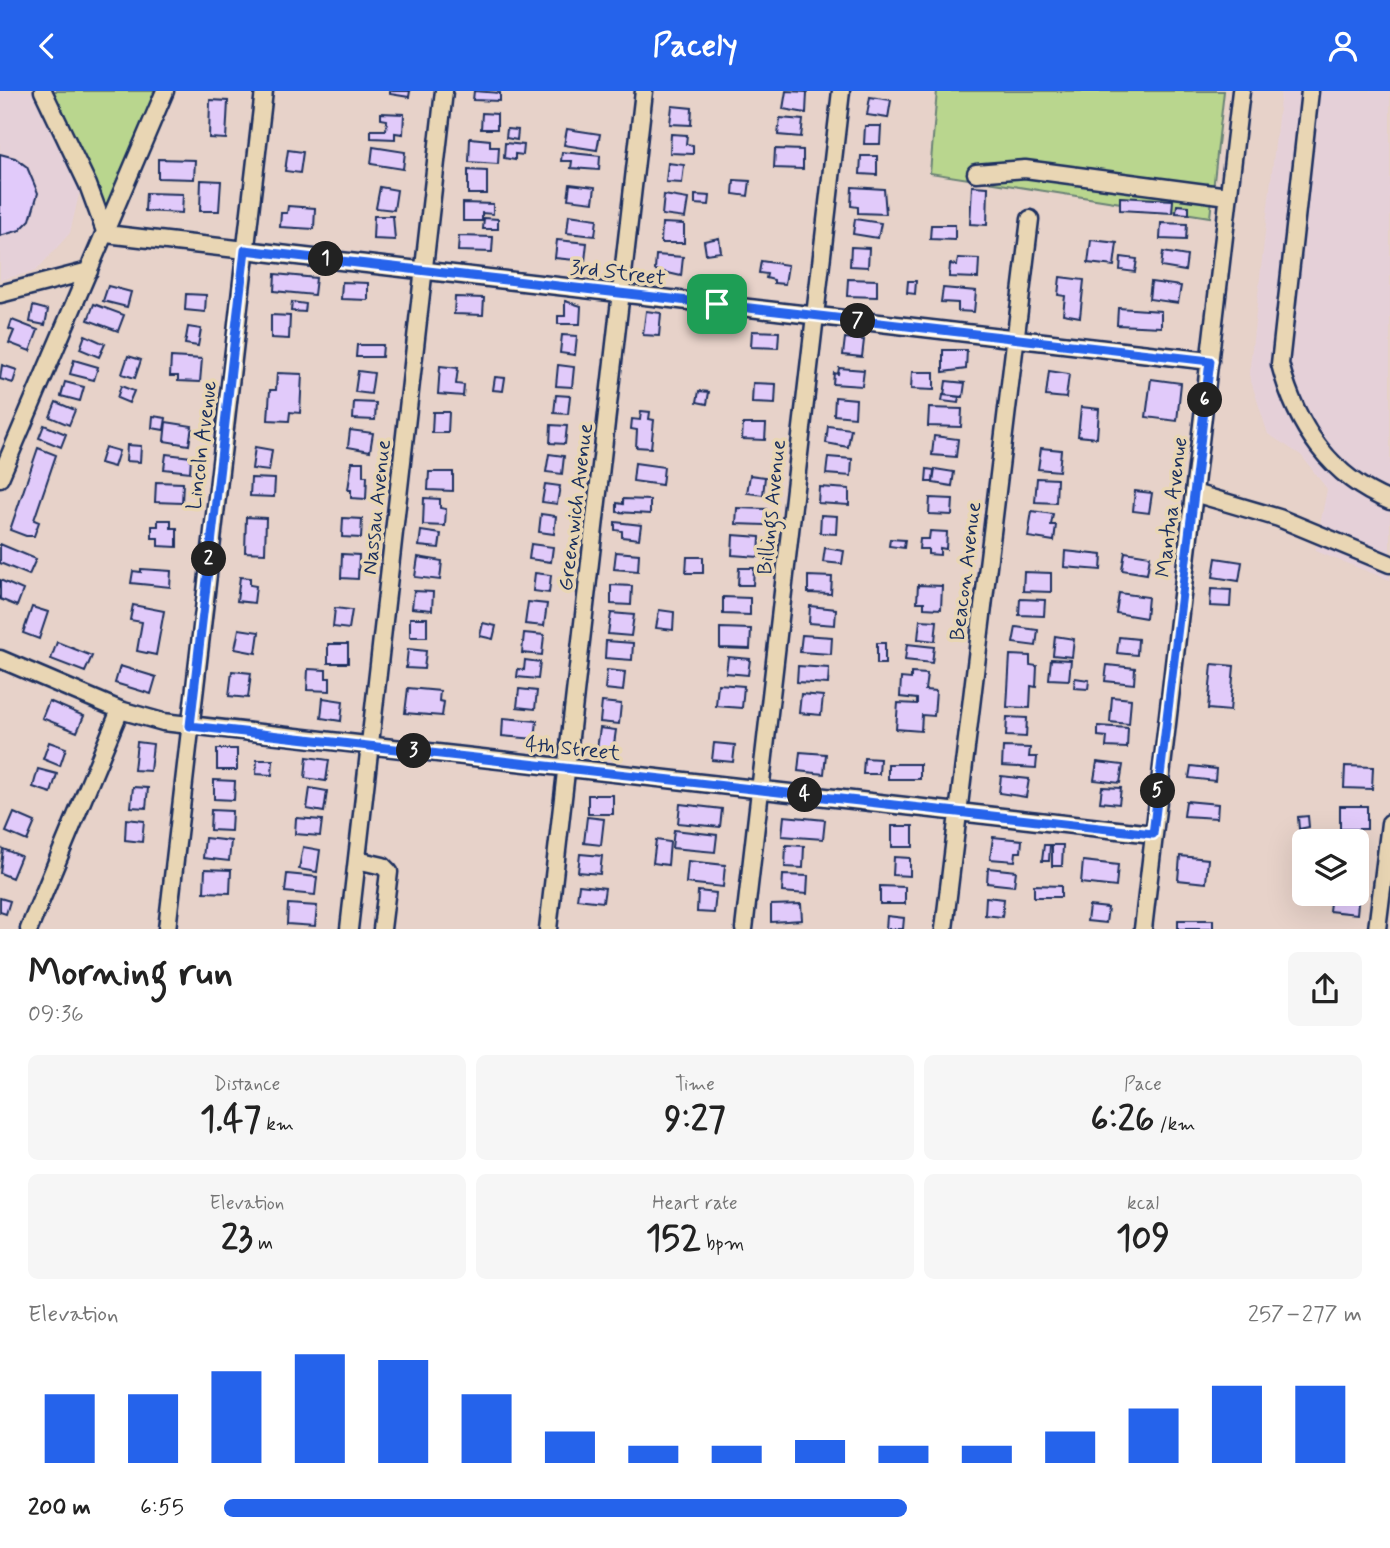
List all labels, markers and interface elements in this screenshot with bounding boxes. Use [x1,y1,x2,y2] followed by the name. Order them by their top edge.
[652,25,738,67] text: Pacely
[28,27,66,65] icon: back
[1324,27,1362,65] icon: person
[308,241,344,277] pin: 1
[321,246,330,271] text: 1
[569,253,667,293] street label: 3rd Street
[687,274,747,334] pin
[698,285,736,323] icon: arrive
[840,303,876,338] pin: 7
[852,308,863,333] text: 7
[180,379,224,511] street label: Lincoln Avenue
[1188,383,1222,417] pin: 6
[1200,387,1209,412] text: 6
[552,422,600,593] street label: Greenwich Avenue
[1149,435,1194,579] street label: Mantua Avenue
[356,438,398,576] street label: Nassau Avenue
[751,438,795,576] street label: Billings Avenue
[944,500,988,642] street label: Beacon Avenue
[192,541,227,577] pin: 2
[204,546,213,571] text: 2
[524,730,623,768] street label: 4th Street
[396,733,432,769] pin: 3
[409,738,418,763] text: 3
[1140,773,1176,809] pin: 5
[788,777,822,813] pin: 4
[1152,778,1163,803] text: 5
[799,782,810,807] text: 4
[1292,829,1369,906] map controls
[1292,829,1369,906] button: layers
[28,949,233,998] text: Morning run
[1288,952,1362,1026] button: share
[28,1000,84,1030] text: 09:36
[214,1072,280,1097] text: Distance
[675,1072,715,1097] text: Time
[1124,1072,1162,1097] text: Pace
[200,1097,261,1143] text: 1.47
[664,1097,726,1143] text: 9:27
[1091,1097,1154,1143] text: 6:26
[261,1112,294,1137] text: km
[1154,1112,1195,1137] text: /km
[210,1191,284,1216] text: Elevation
[652,1191,738,1216] text: Heart rate
[1127,1191,1159,1216] text: kcal
[221,1216,253,1262] text: 23
[646,1216,701,1262] text: 152
[1116,1216,1170,1262] text: 109
[253,1231,273,1256] text: m
[701,1231,744,1256] text: bpm
[28,1300,119,1330] text: Elevation
[1248,1300,1362,1330] text: 257–277 m
[28,1493,91,1523] text: 200 m
[140,1493,184,1523] text: 6:55

